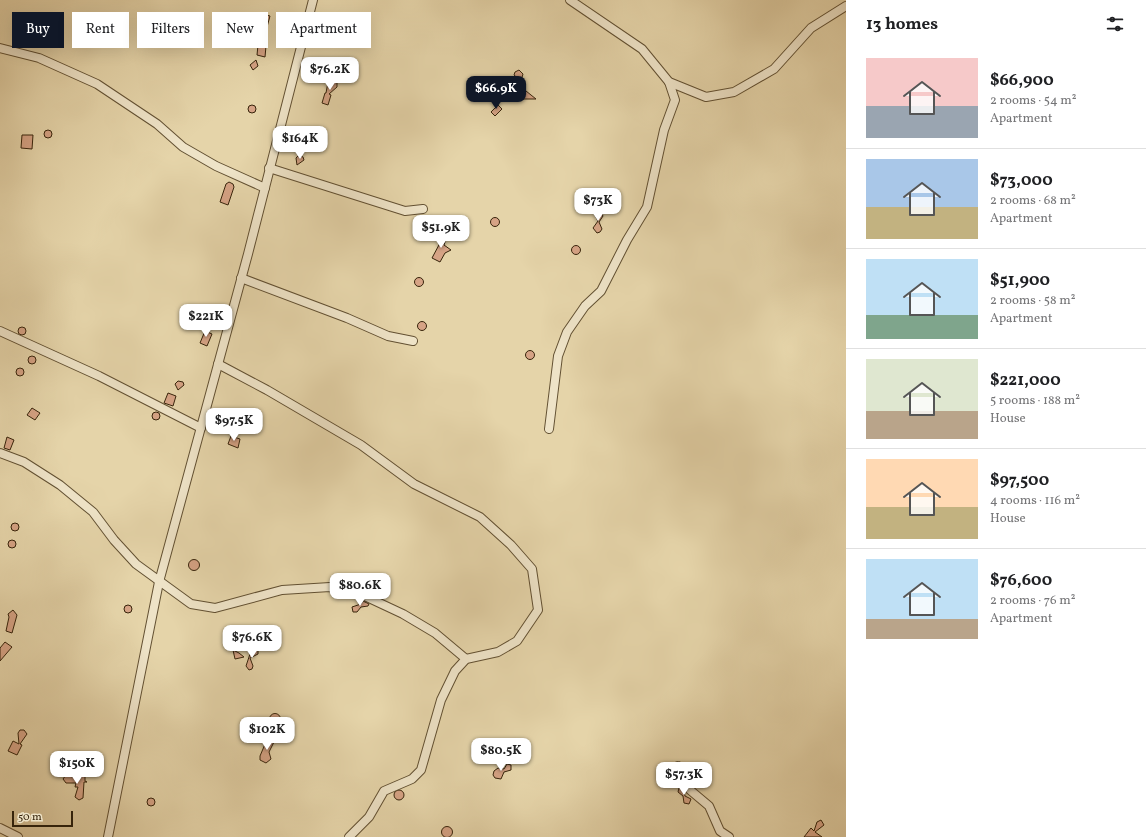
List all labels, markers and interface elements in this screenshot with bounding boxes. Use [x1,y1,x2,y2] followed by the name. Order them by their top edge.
[12,12,64,48] chip: Buy
[72,12,129,48] chip: Rent
[137,12,204,48] chip: Filters
[212,12,268,48] chip: New
[276,12,371,48] chip: Apartment
[866,13,938,36] text: 13 homes
[1104,13,1126,35] icon: filters
[297,57,363,91] pin: $76.2K
[310,61,350,79] text: $76.2K
[990,69,1054,92] text: $66,900
[898,74,946,122] icon: home
[463,76,529,110] pin: $66.9K
[475,80,517,98] text: $66.9K
[990,92,1077,110] text: 2 rooms · 54 m²
[990,110,1053,128] text: Apartment
[272,126,328,160] pin: $164K
[282,130,318,148] text: $164K
[990,169,1053,192] text: $73,000
[898,175,946,223] icon: home
[574,188,622,222] pin: $73K
[583,192,613,210] text: $73K
[990,192,1076,210] text: 2 rooms · 68 m²
[990,210,1053,228] text: Apartment
[408,215,474,249] pin: $51.9K
[421,219,461,237] text: $51.9K
[990,269,1050,292] text: $51,900
[898,275,946,323] icon: home
[990,292,1075,310] text: 2 rooms · 58 m²
[178,304,234,338] pin: $221K
[188,308,224,326] text: $221K
[990,310,1053,328] text: Apartment
[990,369,1061,392] text: $221,000
[898,375,946,423] icon: home
[990,392,1080,410] text: 5 rooms · 188 m²
[201,408,267,442] pin: $97.5K
[990,410,1026,428] text: House
[215,412,253,430] text: $97.5K
[990,469,1049,492] text: $97,500
[898,475,946,523] icon: home
[990,492,1080,510] text: 4 rooms · 116 m²
[990,510,1026,528] text: House
[990,569,1052,592] text: $76,600
[327,573,393,607] pin: $80.6K
[898,575,946,623] icon: home
[339,577,381,595] text: $80.6K
[990,592,1075,610] text: 2 rooms · 76 m²
[990,610,1053,628] text: Apartment
[219,625,285,659] pin: $76.6K
[232,629,272,647] text: $76.6K
[239,717,295,751] pin: $102K
[249,721,285,739] text: $102K
[468,738,534,772] pin: $80.5K
[480,742,522,760] text: $80.5K
[49,751,105,785] pin: $150K
[59,755,95,773] text: $150K
[651,762,717,796] pin: $57.3K
[665,766,703,784] text: $57.3K
[12,809,73,828] scale bar
[18,810,42,825] text: 50 m

